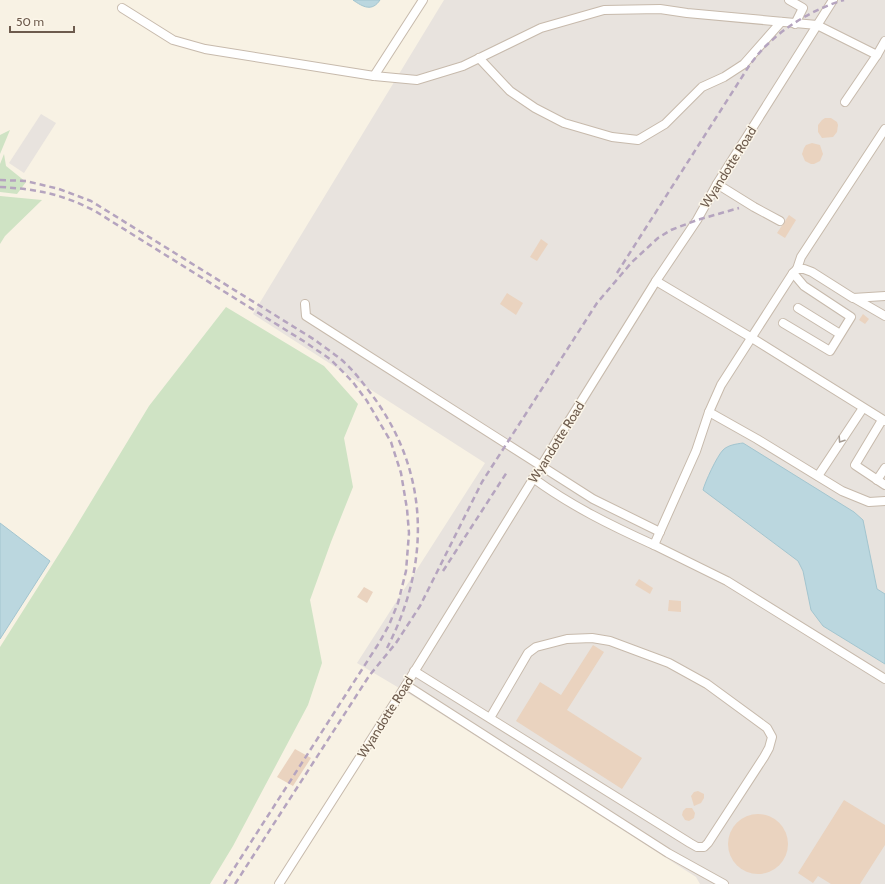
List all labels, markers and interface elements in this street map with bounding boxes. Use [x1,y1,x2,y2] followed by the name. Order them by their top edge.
[10,8,74,34] scale bar
[16,14,44,29] text: 50 m
[697,123,759,211] street label: Wyandotte Road
[525,398,587,486] street label: Wyandotte Road
[839,436,846,443] one-way arrow
[354,673,416,761] street label: Wyandotte Road

